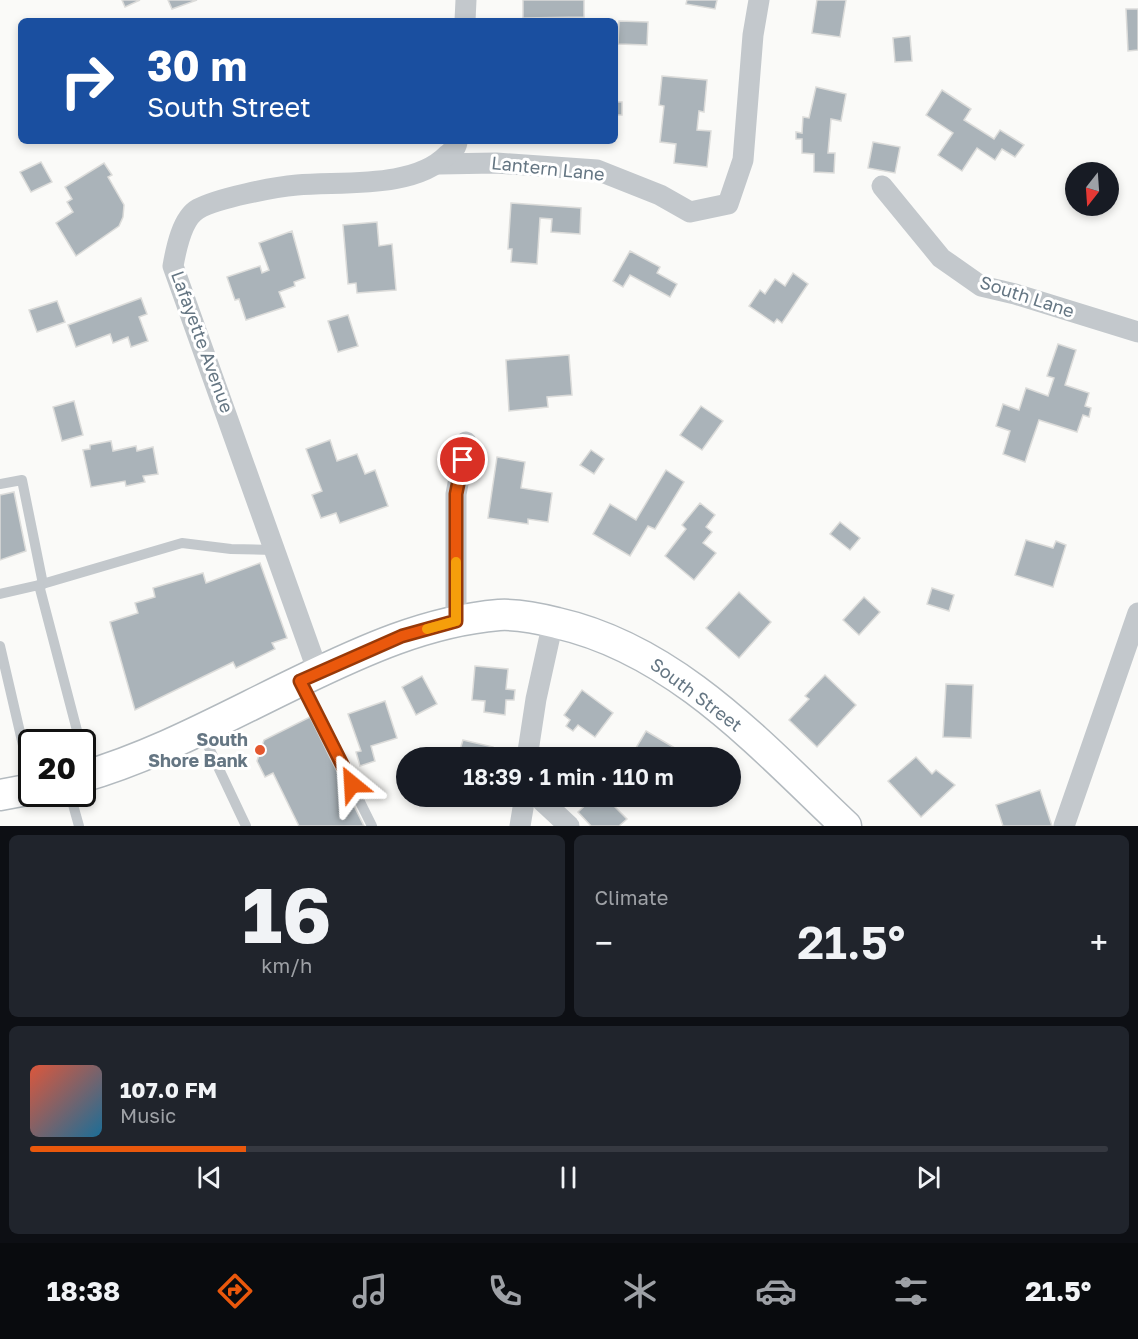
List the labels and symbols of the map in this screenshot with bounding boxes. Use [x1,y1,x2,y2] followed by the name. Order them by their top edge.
[490,151,606,185] street label: Lantern Lane
[1065,162,1119,216] north arrow
[167,268,239,416] street label: Lafayette Avenue
[977,270,1077,322] street label: South Lane
[437,434,488,485] pin
[646,653,747,736] street label: South Street
[148,728,249,771] place label: South Shore Bank
[18,729,96,807] speed limit sign: 20
[253,743,267,757] marker: South Shore Bank
[320,752,384,816] position arrow

